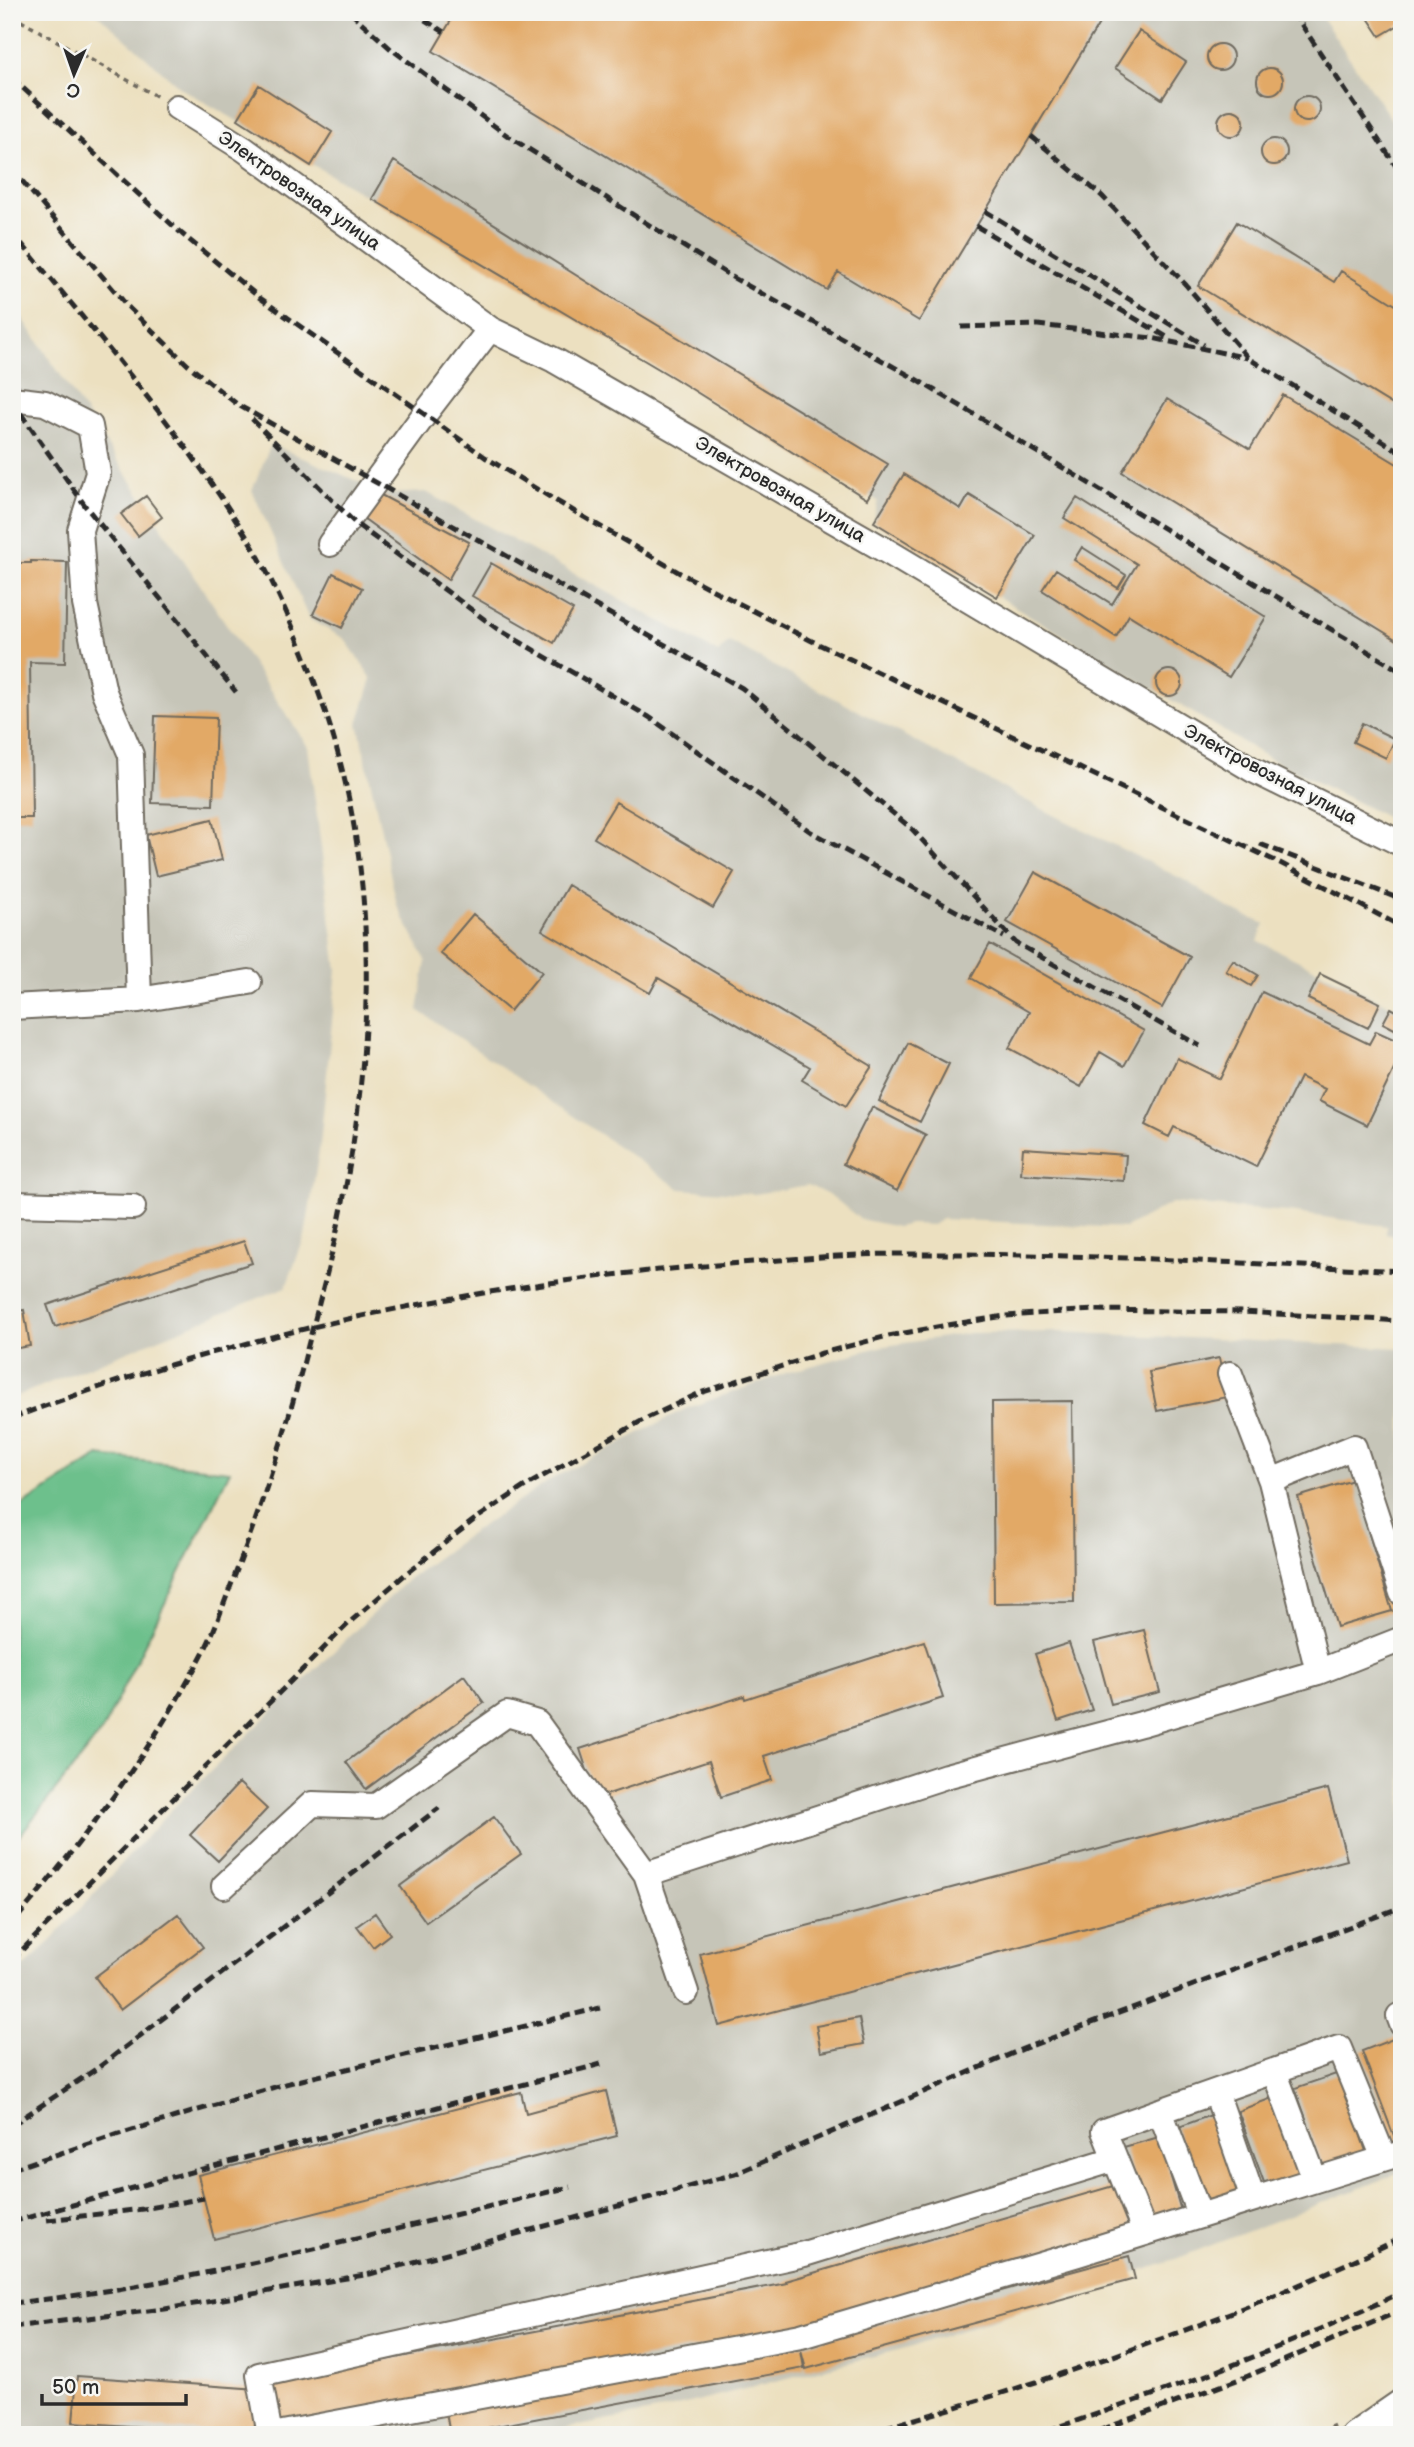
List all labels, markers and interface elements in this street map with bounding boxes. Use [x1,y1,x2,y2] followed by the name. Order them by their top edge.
[38,38,108,108] north arrow
[66,78,80,101] text: С
[213,126,385,256] street label: Электровозная улица
[691,432,869,548] street label: Электровозная улица
[1179,720,1361,830] street label: Электровозная улица
[42,2363,186,2407] scale bar
[52,2375,99,2400] text: 50 m

